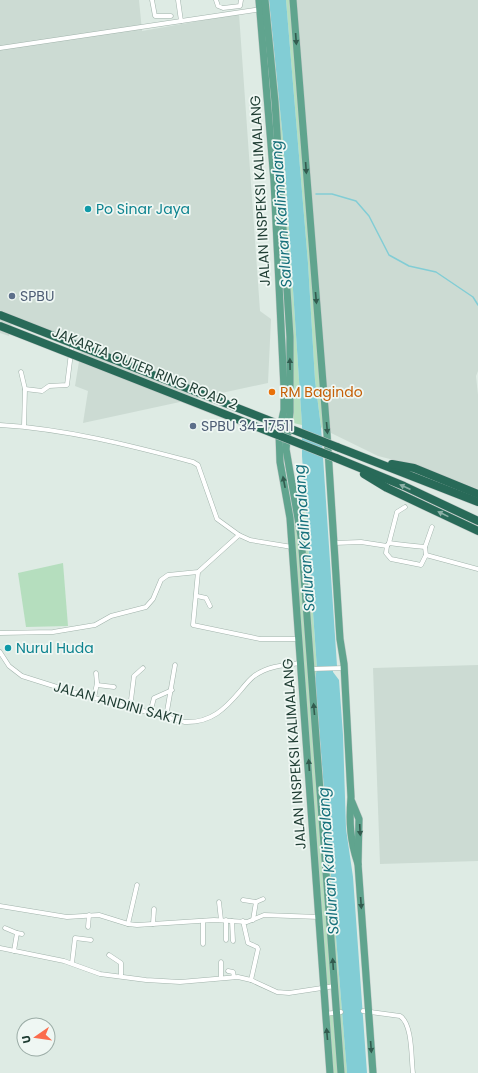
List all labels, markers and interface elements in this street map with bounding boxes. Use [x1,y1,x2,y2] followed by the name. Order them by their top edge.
[293,33,300,45] one-way arrow
[245,95,275,287] street label: JALAN INSPEKSI KALIMALANG
[265,140,297,288] water label: Saluran Kalimalang
[303,162,310,175] one-way arrow
[96,199,190,219] place label: Po Sinar Jaya
[83,204,93,214] marker: Po Sinar Jaya
[20,286,54,306] place label: SPBU
[7,291,17,301] marker: SPBU
[313,292,320,304] one-way arrow
[49,322,241,414] street label: JAKARTA OUTER RING ROAD 2
[287,357,293,370] one-way arrow
[280,382,363,402] place label: RM Bagindo
[267,387,277,397] marker: RM Bagindo
[201,416,294,436] place label: SPBU 34-17511
[188,421,198,431] marker: SPBU 34-17511
[323,422,330,434] one-way arrow
[288,464,320,612] water label: Saluran Kalimalang
[280,476,286,488] one-way arrow
[398,483,410,489] one-way arrow
[437,511,449,518] one-way arrow
[16,638,94,658] place label: Nurul Huda
[3,643,13,653] marker: Nurul Huda
[277,658,311,850] street label: JALAN INSPEKSI KALIMALANG
[51,676,185,730] street label: JALAN ANDINI SAKTI
[310,703,317,715] one-way arrow
[305,759,312,771] one-way arrow
[312,787,344,935] water label: Saluran Kalimalang
[357,824,363,837] one-way arrow
[357,897,364,909] one-way arrow
[330,958,337,970] one-way arrow
[16,1017,56,1057] north arrow
[324,1028,330,1040] one-way arrow
[18,1033,35,1045] text: U
[367,1041,374,1053] one-way arrow

